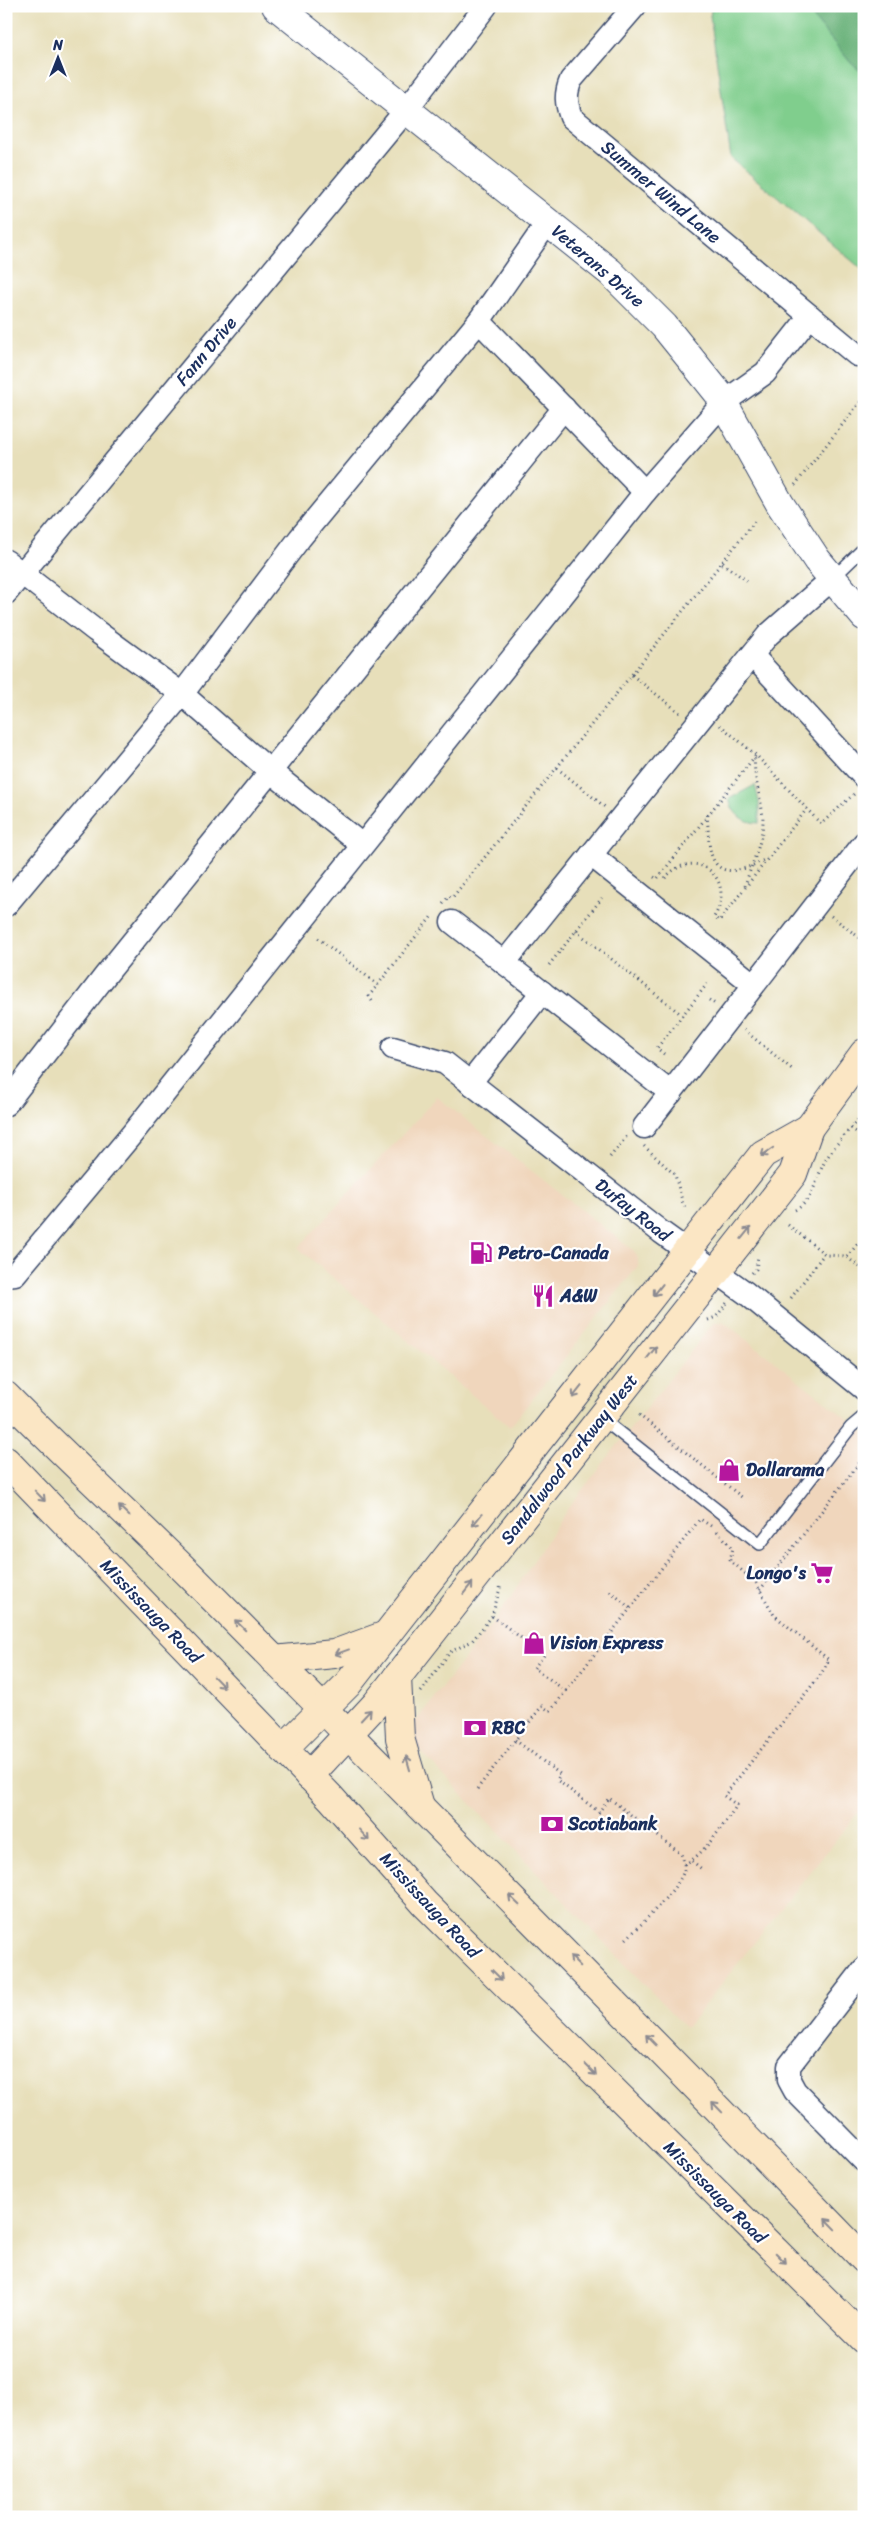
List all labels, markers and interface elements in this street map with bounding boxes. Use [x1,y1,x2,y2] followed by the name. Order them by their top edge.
[32,32,82,82] north arrow
[52,33,63,58] text: N
[594,132,728,252] street label: Summer Wind Lane
[544,216,652,316] street label: Veterans Drive
[167,309,245,393] street label: Fann Drive
[760,1147,774,1158] one-way arrow
[588,1170,679,1251] street label: Dufay Road
[740,1227,751,1240] one-way arrow
[498,1237,609,1269] place label: Petro-Canada
[468,1240,494,1266] fuel station icon: Petro-Canada
[559,1280,598,1312] place label: A&W
[530,1283,556,1309] restaurant icon: A&W
[653,1283,664,1296] one-way arrow
[647,1345,657,1359] one-way arrow
[492,1366,646,1552] street label: Sandalwood Parkway West
[572,1386,583,1399] one-way arrow
[746,1454,824,1486] place label: Dollarama
[716,1457,742,1483] shop icon: Dollarama
[34,1490,46,1502] one-way arrow
[118,1505,130,1517] one-way arrow
[471,1513,482,1526] one-way arrow
[92,1551,211,1672] street label: Mississauga Road
[746,1557,807,1589] place label: Longo's
[809,1560,835,1586] supermarket icon: Longo's
[462,1582,473,1595] one-way arrow
[234,1620,246,1632] one-way arrow
[550,1627,664,1659] place label: Vision Express
[521,1630,547,1656] shop icon: Vision Express
[334,1648,350,1657] one-way arrow
[213,1676,225,1689] one-way arrow
[360,1709,372,1722] one-way arrow
[491,1712,525,1744] place label: RBC
[462,1715,488,1741] bank icon: RBC
[402,1755,412,1771] one-way arrow
[567,1808,658,1840] place label: Scotiabank
[539,1811,565,1837] bank icon: Scotiabank
[358,1828,369,1841] one-way arrow
[372,1844,489,1967] street label: Mississauga Road
[507,1894,520,1906] one-way arrow
[569,1955,581,1968] one-way arrow
[491,1969,503,1982] one-way arrow
[646,2034,658,2046] one-way arrow
[585,2064,598,2076] one-way arrow
[711,2101,723,2114] one-way arrow
[655,2132,776,2253] street label: Mississauga Road
[824,2218,836,2230] one-way arrow
[775,2252,788,2264] one-way arrow

